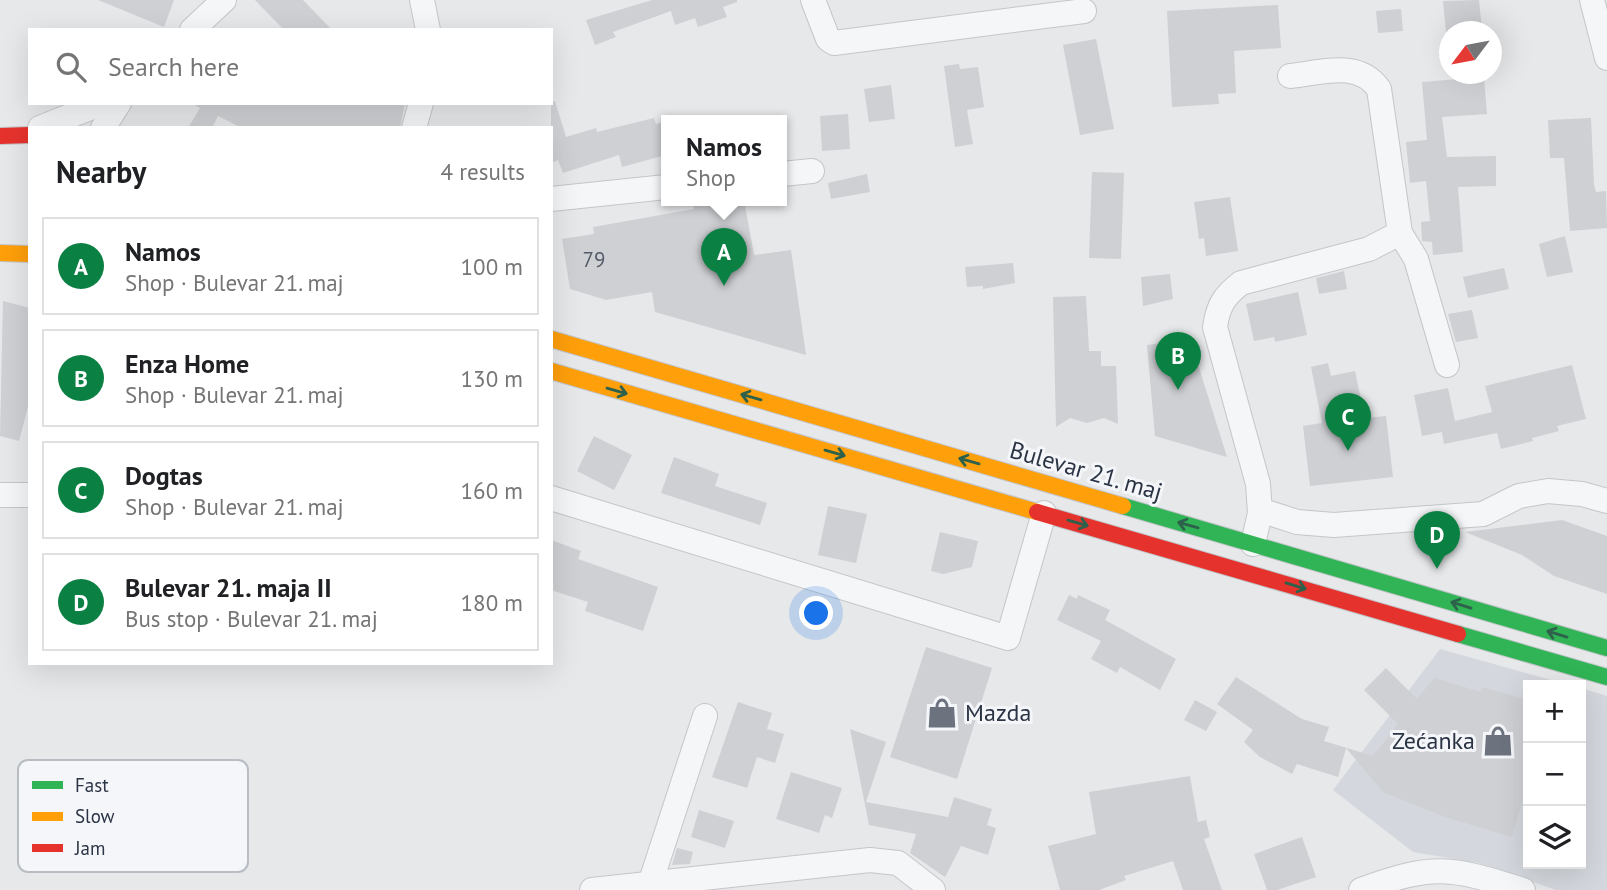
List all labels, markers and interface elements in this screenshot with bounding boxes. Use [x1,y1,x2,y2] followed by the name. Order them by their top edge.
[1439,21,1502,84] north arrow
[28,28,553,105] search box
[52,48,90,86] icon: search
[108,50,239,83] text: Search here
[661,115,787,206] popup
[686,130,762,163] text: Namos
[56,152,146,191] text: Nearby
[441,157,525,186] text: 4 results
[686,163,736,192] text: Shop
[701,228,747,286] pin: A
[125,235,201,268] text: Namos
[583,246,605,273] house number: 79
[74,252,88,281] text: A
[461,252,523,281] text: 100 m
[125,268,344,297] text: Shop · Bulevar 21. maj
[1155,332,1201,390] pin: B
[125,347,249,380] text: Enza Home
[74,364,88,393] text: B
[461,364,523,393] text: 130 m
[125,380,344,409] text: Shop · Bulevar 21. maj
[605,385,627,398] one-way arrow
[740,389,762,402] one-way arrow
[1325,393,1371,451] pin: C
[1006,434,1166,507] street label: Bulevar 21. maj
[824,448,846,461] one-way arrow
[959,453,981,466] one-way arrow
[125,459,203,492] text: Dogtas
[75,476,87,505] text: C
[461,476,523,505] text: 160 m
[125,492,344,521] text: Shop · Bulevar 21. maj
[1414,511,1460,569] pin: D
[1066,517,1088,530] one-way arrow
[1177,517,1199,530] one-way arrow
[125,571,332,604] text: Bulevar 21. maja II
[1285,580,1307,593] one-way arrow
[74,588,88,617] text: D
[461,588,523,617] text: 180 m
[799,596,833,630] your location
[1450,597,1472,610] one-way arrow
[125,604,378,633] text: Bus stop · Bulevar 21. maj
[1546,627,1568,640] one-way arrow
[1523,680,1586,869] map controls
[1523,680,1586,743] button: +
[925,696,959,730] shop icon: Mazda
[965,697,1031,728] place label: Mazda
[1481,724,1515,758] shop icon: Zećanka
[1392,725,1475,756] place label: Zećanka
[1523,743,1586,806] button: −
[18,760,248,872] legend
[75,773,109,797] text: Fast
[75,804,115,828] text: Slow
[1523,806,1586,869] button: layers
[74,836,105,860] text: Jam

